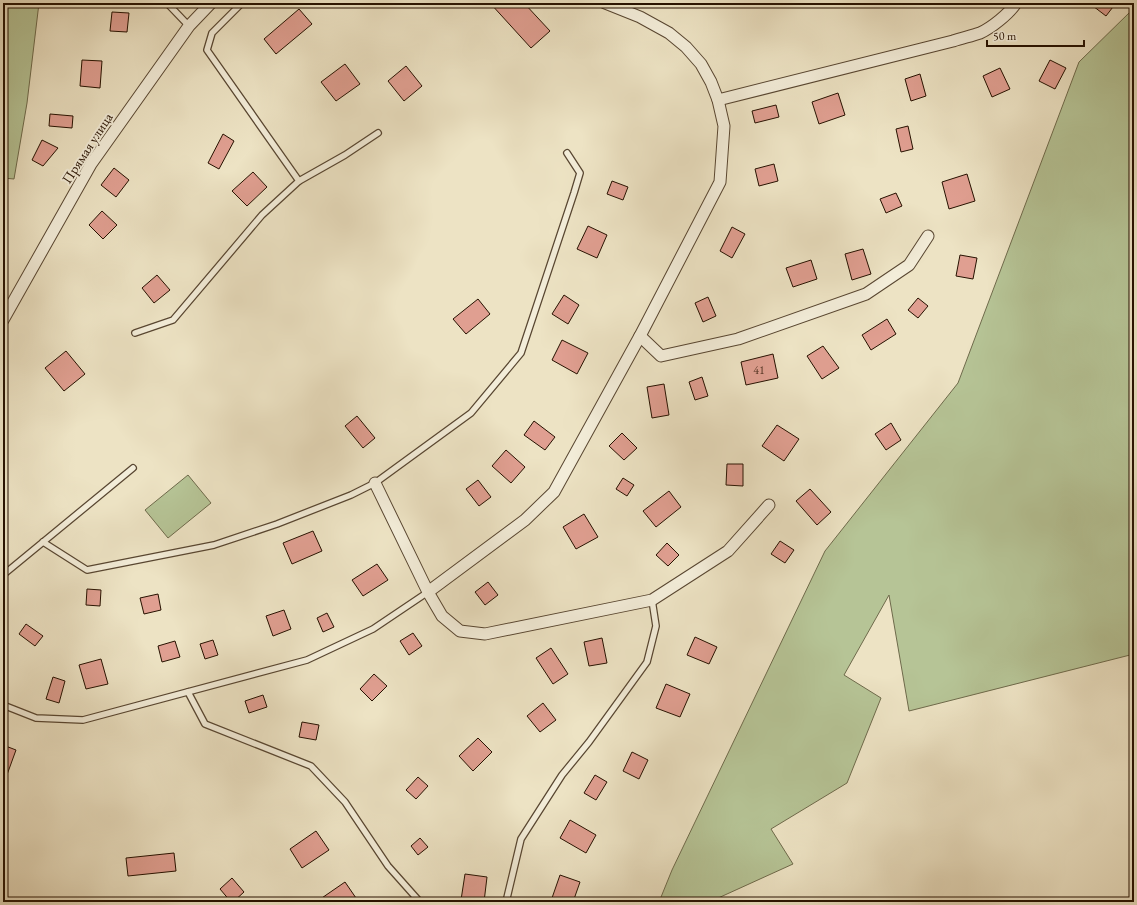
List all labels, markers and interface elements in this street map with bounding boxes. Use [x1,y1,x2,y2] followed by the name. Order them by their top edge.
[987,22,1084,48] scale bar
[993,28,1017,44] text: 50 m
[57,109,117,187] street label: Прямая улица
[753,362,765,378] house number: 41

